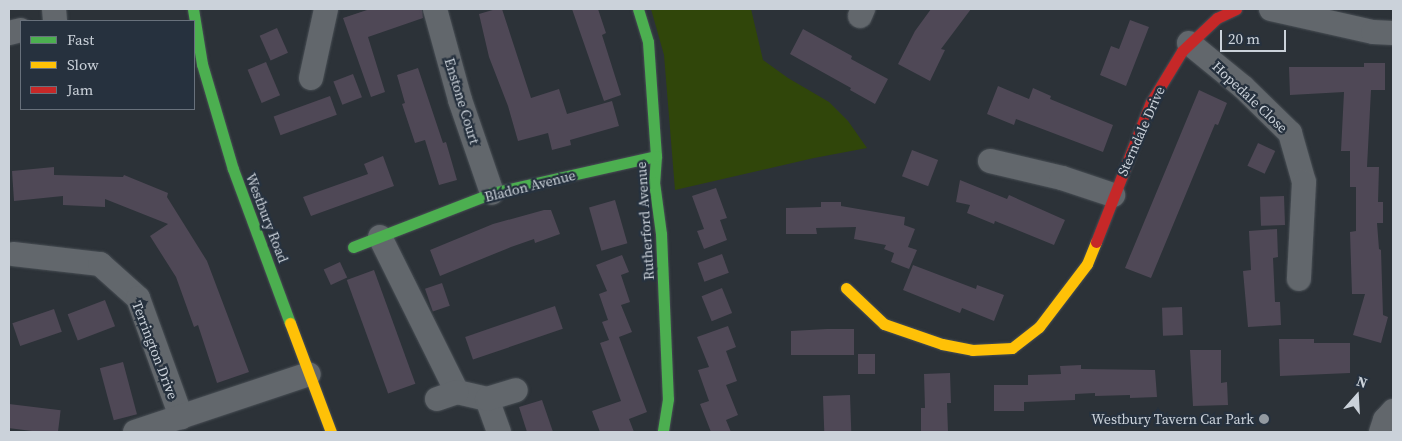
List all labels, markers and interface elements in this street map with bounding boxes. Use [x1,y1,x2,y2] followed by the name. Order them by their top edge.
[20,20,195,110] legend
[1222,20,1288,52] scale bar
[1228,28,1260,49] text: 20 m
[67,29,94,50] text: Fast
[67,54,99,75] text: Slow
[441,56,483,146] street label: Enstone Court
[1209,58,1291,136] street label: Hopedale Close
[67,79,93,100] text: Jam
[1114,84,1168,178] street label: Sterndale Drive
[632,161,658,281] street label: Rutherford Avenue
[483,167,577,205] street label: Bladon Avenue
[242,171,292,265] street label: Westbury Road
[129,298,181,402] street label: Terrington Drive
[1332,371,1382,421] north arrow
[1354,371,1370,393] text: N
[1091,411,1254,427] place label: Westbury Tavern Car Park
[1258,413,1270,425] marker: Westbury Tavern Car Park

